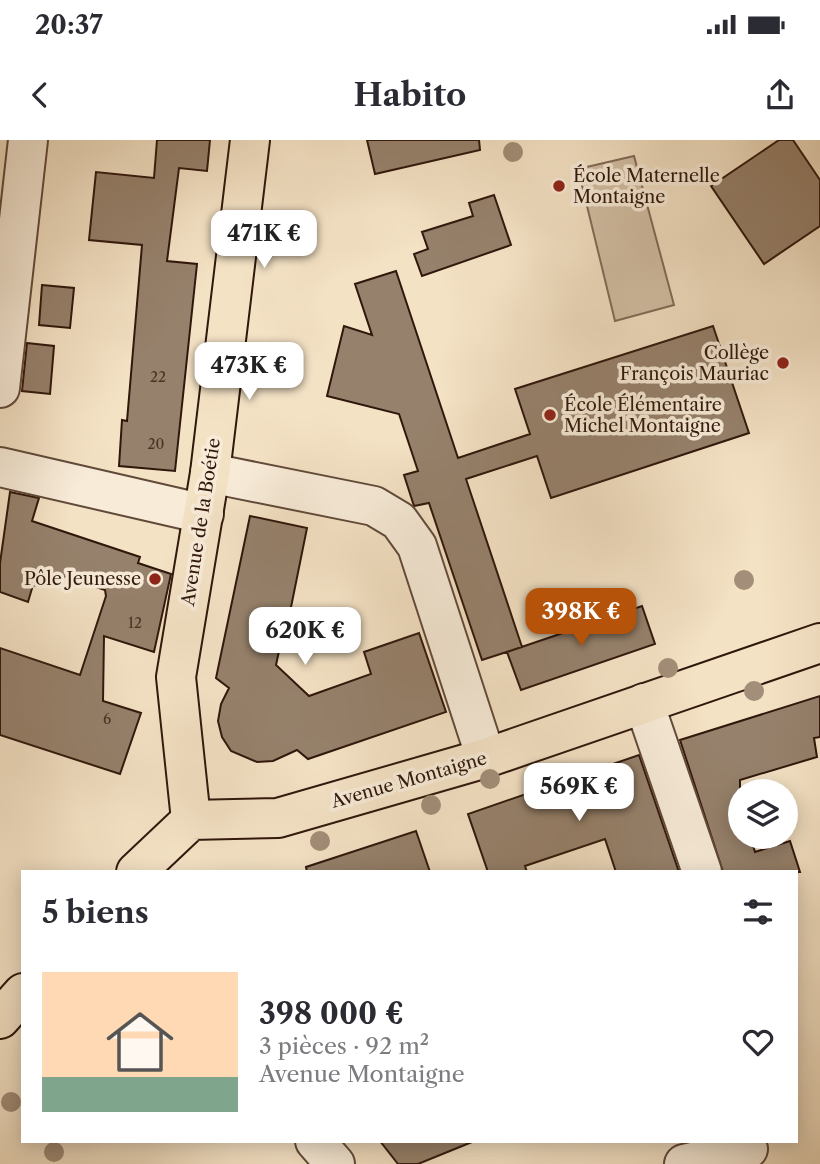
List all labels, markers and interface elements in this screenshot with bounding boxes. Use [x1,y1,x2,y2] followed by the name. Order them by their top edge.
[35,9,103,41] text: 20:37
[354,75,466,114] text: Habito
[21,76,59,114] icon: back
[761,76,799,114] icon: share
[573,164,720,208] place label: École Maternelle Montaigne
[551,178,567,194] marker: École Maternelle Montaigne
[207,211,321,270] pin: 471K €
[227,219,301,247] text: 471K €
[192,342,306,402] pin: 473K €
[620,342,769,385] place label: Collège François Mauriac
[211,351,287,379] text: 473K €
[775,355,791,371] marker: Collège François Mauriac
[150,368,166,386] house number: 22
[564,393,722,437] place label: École Élémentaire Michel Montaigne
[542,407,558,423] marker: École Élémentaire Michel Montaigne
[148,435,165,453] house number: 20
[177,436,225,608] street label: Avenue de la Boétie
[24,568,141,590] place label: Pôle Jeunesse
[147,571,163,587] marker: Pôle Jeunesse
[524,588,638,648] pin: 398K €
[541,597,621,625] text: 398K €
[248,608,362,667] pin: 620K €
[128,614,142,632] house number: 12
[265,616,345,644] text: 620K €
[103,710,111,728] house number: 6
[328,747,489,813] street label: Avenue Montaigne
[522,764,636,823] pin: 569K €
[540,772,618,800] text: 569K €
[728,779,798,849] map controls
[728,779,798,849] button: layers
[739,893,777,931] icon: filters
[42,894,149,931] text: 5 biens
[259,995,404,1032] text: 398 000 €
[98,1000,182,1084] icon: home
[739,1023,777,1061] icon: heart
[259,1032,429,1060] text: 3 pièces · 92 m²
[259,1060,465,1088] text: Avenue Montaigne

